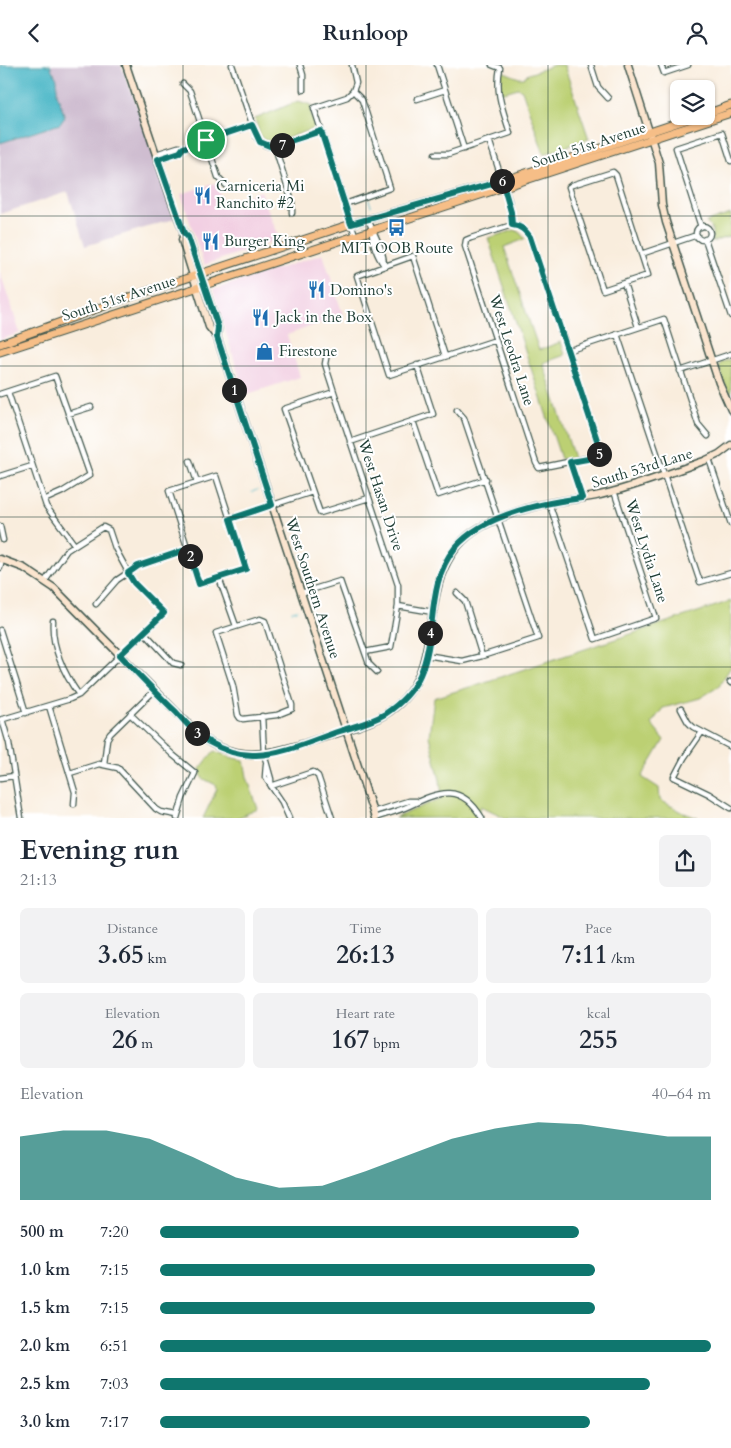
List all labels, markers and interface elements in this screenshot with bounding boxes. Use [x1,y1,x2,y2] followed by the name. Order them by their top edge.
[322,18,409,48] text: Runloop
[20,19,48,47] icon: back
[683,19,711,47] icon: person
[670,80,715,125] map controls
[670,80,715,125] button: layers
[529,117,649,173] street label: South 51st Avenue
[185,119,227,161] pin
[192,126,220,154] icon: arrive
[270,133,294,157] pin: 7
[279,136,286,155] text: 7
[490,169,514,193] pin: 6
[499,172,506,191] text: 6
[216,176,304,213] place label: Carniceria Mi Ranchito #2
[192,185,212,205] restaurant icon: Carniceria Mi Ranchito #2
[387,217,407,237] bus stop icon: MIT OOB Route
[200,231,220,251] restaurant icon: Burger King
[224,231,306,251] place label: Burger King
[341,238,454,258] place label: MIT OOB Route
[59,270,179,326] street label: South 51st Avenue
[306,280,326,300] restaurant icon: Domino's
[330,280,392,300] place label: Domino's
[484,291,539,408] street label: West Leodra Lane
[251,307,271,327] restaurant icon: Jack in the Box
[273,307,372,327] place label: Jack in the Box
[255,341,275,361] shop icon: Firestone
[279,341,337,361] place label: Firestone
[222,377,246,403] pin: 1
[231,381,238,400] text: 1
[353,436,409,554] street label: West Hasan Drive
[586,441,612,467] pin: 5
[589,444,695,492] street label: South 53rd Lane
[621,496,673,606] street label: West Lydia Lane
[280,514,345,661] street label: West Southern Avenue
[178,543,202,569] pin: 2
[187,547,194,566] text: 2
[418,621,442,645] pin: 4
[427,624,434,643] text: 4
[184,721,210,745] pin: 3
[194,724,201,743] text: 3
[20,831,179,869] text: Evening run
[659,835,711,887] button: share
[20,869,57,891] text: 21:13
[107,919,158,938] text: Distance
[349,919,382,938] text: Time
[585,919,612,938] text: Pace
[98,938,144,972] text: 3.65
[336,938,395,972] text: 26:13
[562,938,608,972] text: 7:11
[144,949,167,968] text: km
[608,949,635,968] text: /km
[105,1004,160,1023] text: Elevation
[336,1004,395,1023] text: Heart rate
[587,1004,610,1023] text: kcal
[112,1023,138,1057] text: 26
[331,1023,369,1057] text: 167
[579,1023,618,1057] text: 255
[138,1034,153,1053] text: m
[369,1034,400,1053] text: bpm
[20,1083,84,1105] text: Elevation
[652,1083,711,1105] text: 40–64 m
[20,1221,64,1243] text: 500 m
[100,1221,129,1243] text: 7:20
[20,1259,70,1281] text: 1.0 km
[100,1259,129,1281] text: 7:15
[20,1297,70,1319] text: 1.5 km
[100,1297,129,1319] text: 7:15
[20,1335,70,1357] text: 2.0 km
[100,1335,129,1357] text: 6:51
[20,1373,70,1395] text: 2.5 km
[100,1373,129,1395] text: 7:03
[20,1411,70,1433] text: 3.0 km
[100,1411,129,1433] text: 7:17

